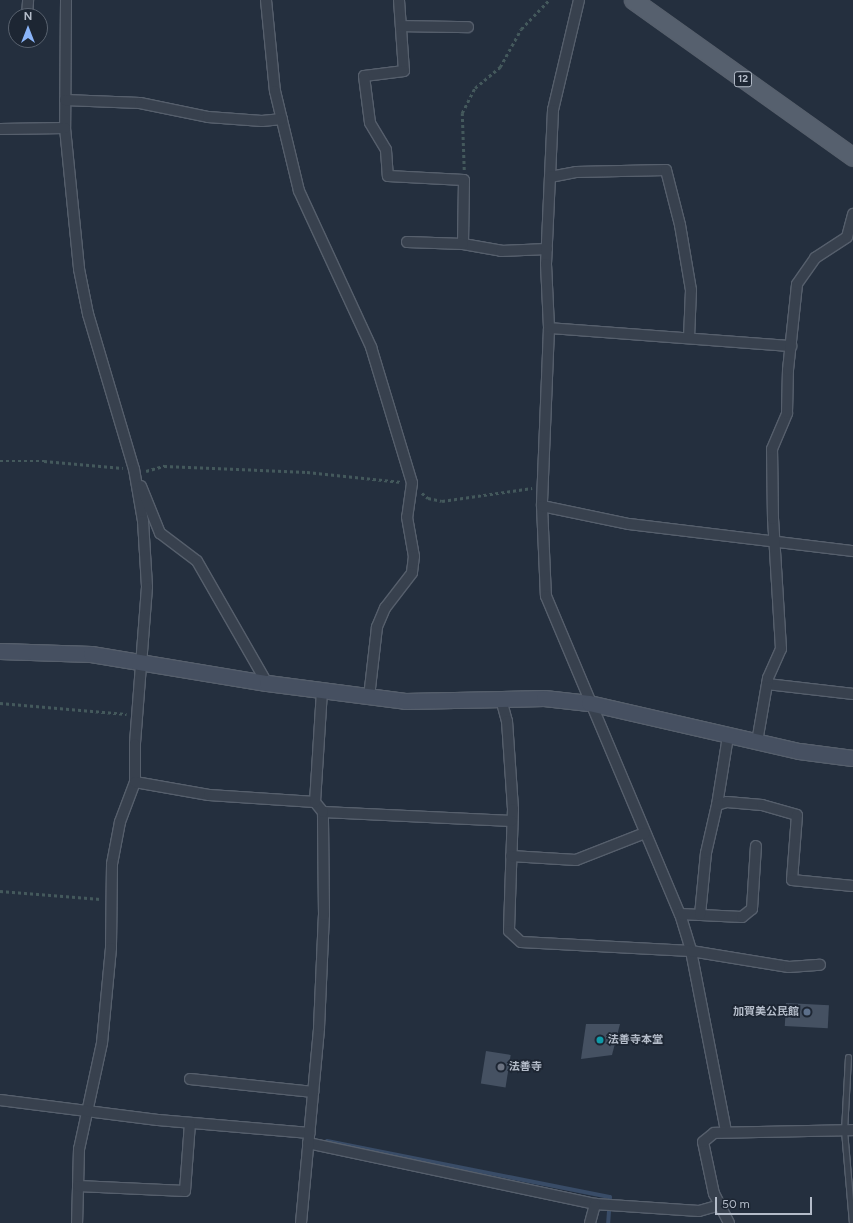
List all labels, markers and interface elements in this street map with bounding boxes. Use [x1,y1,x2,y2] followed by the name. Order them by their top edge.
[8,8,48,48] north arrow
[24,10,32,23] text: N
[733,71,753,87] road number: 12
[733,1005,799,1019] place label: 加賀美公民館
[802,1007,812,1017] marker: 加賀美公民館
[608,1033,663,1047] place label: 法善寺本堂
[595,1035,605,1045] marker: 法善寺本堂
[509,1060,542,1074] place label: 法善寺
[496,1062,506,1072] marker: 法善寺
[717,1189,814,1215] scale bar
[722,1197,750,1211] text: 50 m

